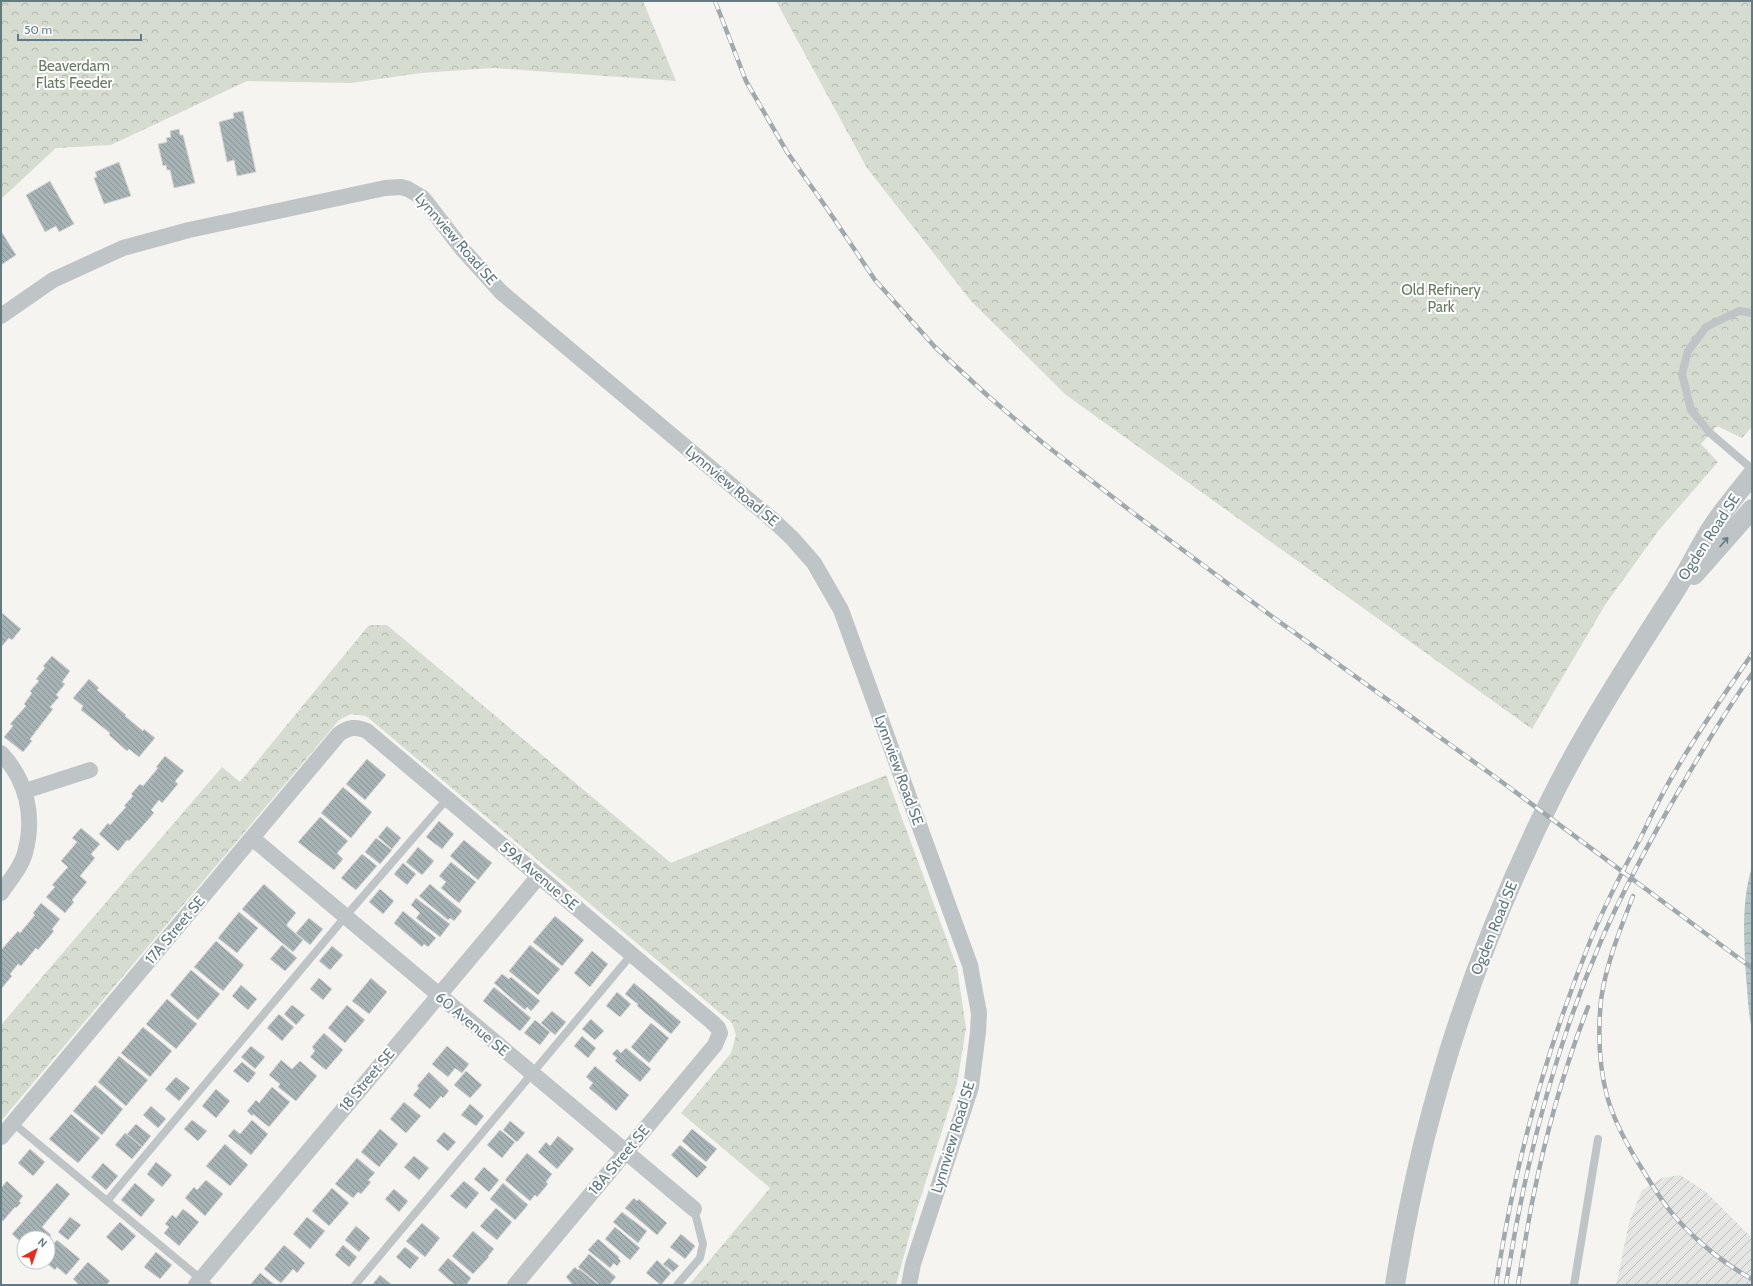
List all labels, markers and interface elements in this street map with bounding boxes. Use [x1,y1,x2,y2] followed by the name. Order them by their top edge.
[18,16,141,42] scale bar
[24,22,52,37] text: 50 m
[36,57,112,92] park label: Beaverdam Flats Feeder
[411,189,501,289] street label: Lynnview Road SE
[1401,281,1481,316] park label: Old Refinery Park
[682,442,782,530] street label: Lynnview Road SE
[1674,490,1744,584] street label: Ogden Road SE
[1720,537,1729,547] one-way arrow
[871,712,927,828] street label: Lynnview Road SE
[496,838,582,914] street label: 59A Avenue SE
[1467,878,1521,978] street label: Ogden Road SE
[141,892,209,968] street label: 17A Street SE
[432,988,512,1060] street label: 60 Avenue SE
[336,1045,398,1115] street label: 18 Street SE
[927,1079,979,1195] street label: Lynnview Road SE
[585,1121,653,1199] street label: 18A Street SE
[16,1230,56,1270] north arrow
[35,1234,50,1250] text: N

